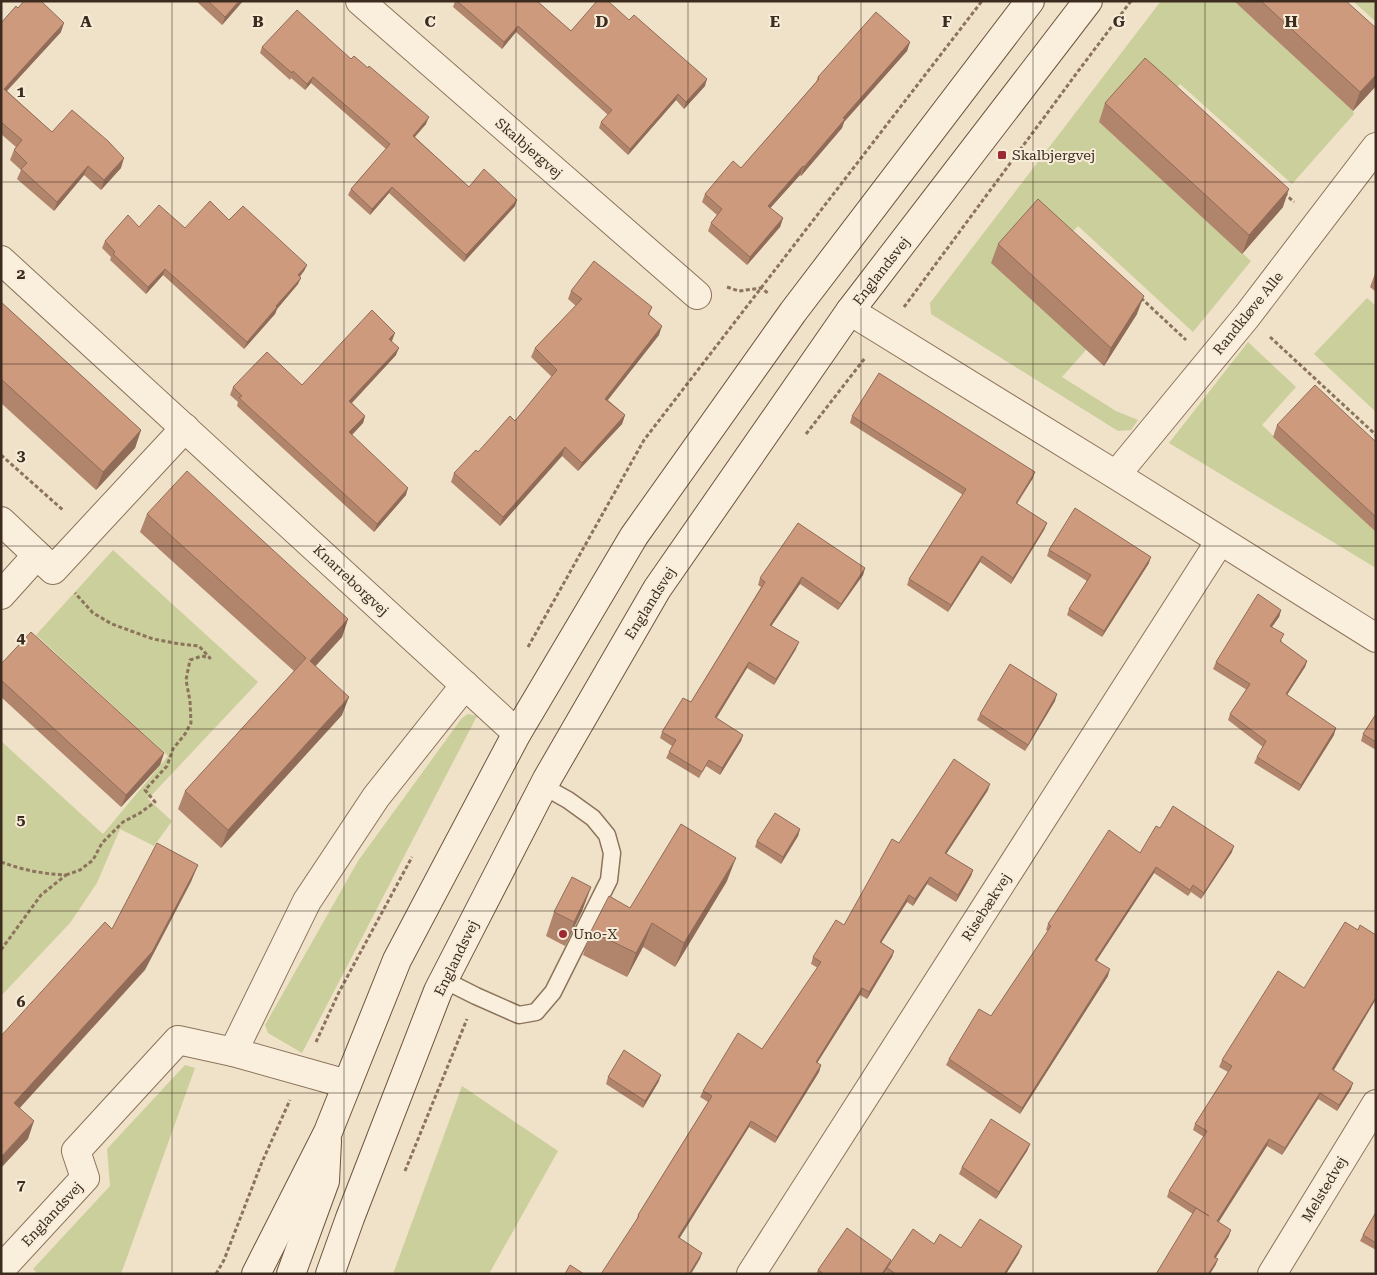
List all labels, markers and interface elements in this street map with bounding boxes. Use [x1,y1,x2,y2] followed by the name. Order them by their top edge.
[80,12,92,31] text: A
[252,12,264,31] text: B
[424,12,436,31] text: C
[596,12,609,31] text: D
[770,12,780,31] text: E
[942,12,952,31] text: F
[1113,12,1126,31] text: G
[1284,12,1298,31] text: H
[17,82,26,101] text: 1
[492,115,566,181] street label: Skalbjergvej
[1012,147,1095,163] place label: Skalbjergvej
[996,149,1008,161] marker: Skalbjergvej
[849,234,913,308] street label: Englandsvej
[17,264,26,283] text: 2
[1210,268,1286,358] street label: Randkløve Alle
[17,446,26,465] text: 3
[310,541,392,619] street label: Knarreborgvej
[621,564,679,642] street label: Englandsvej
[17,628,26,647] text: 4
[17,810,26,829] text: 5
[958,870,1014,944] street label: Risebækvej
[431,918,481,998] street label: Englandsvej
[573,926,618,942] place label: Uno-X
[557,928,569,940] marker: Uno-X
[17,992,26,1011] text: 6
[1298,1153,1350,1225] street label: Melstedvej
[17,1175,26,1194] text: 7
[18,1179,86,1249] street label: Englandsvej

